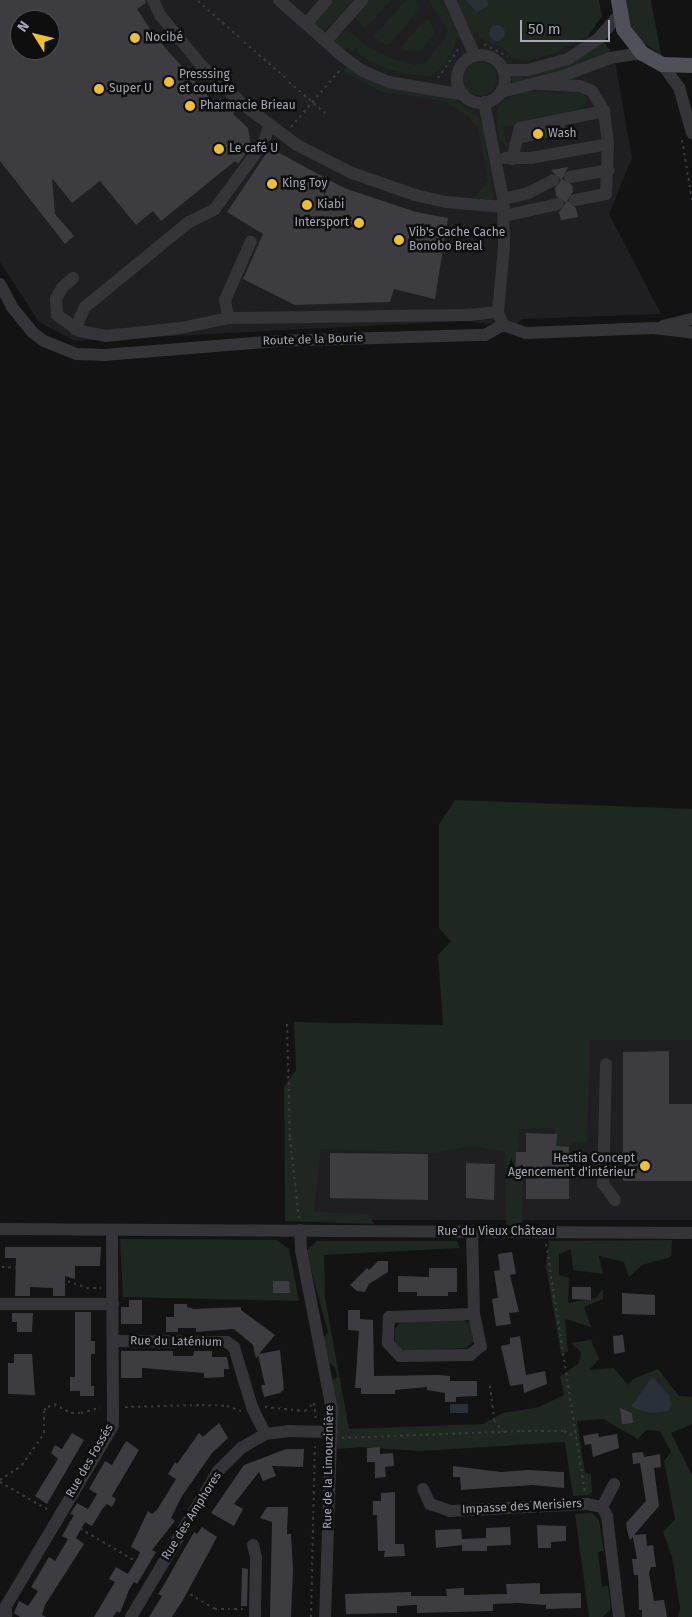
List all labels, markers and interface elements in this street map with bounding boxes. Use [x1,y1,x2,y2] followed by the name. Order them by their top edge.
[10,10,60,60] north arrow
[522,10,612,42] scale bar
[14,18,33,35] text: N
[528,20,561,38] text: 50 m
[145,31,183,45] place label: Nocibé
[129,32,141,44] marker: Nocibé
[179,68,235,96] place label: Presssing et couture
[163,76,175,88] marker: Presssing et couture
[109,82,152,96] place label: Super U
[93,83,105,95] marker: Super U
[200,99,296,113] place label: Pharmacie Brieau
[184,100,196,112] marker: Pharmacie Brieau
[548,127,577,141] place label: Wash
[532,128,544,140] marker: Wash
[229,142,278,156] place label: Le café U
[213,143,225,155] marker: Le café U
[282,177,327,191] place label: King Toy
[266,178,278,190] marker: King Toy
[317,198,344,212] place label: Kiabi
[301,199,313,211] marker: Kiabi
[295,216,349,230] place label: Intersport
[353,217,365,229] marker: Intersport
[409,226,505,254] place label: Vib's Cache Cache Bonobo Breal
[393,234,405,246] marker: Vib's Cache Cache Bonobo Breal
[262,331,364,349] street label: Route de la Bourie
[508,1152,635,1180] place label: Hestia Concept Agencement d'intérieur
[639,1160,651,1172] marker: Hestia Concept Agencement d'intérieur
[437,1225,555,1239] street label: Rue du Vieux Château
[130,1334,222,1350] street label: Rue du Laténium
[321,1405,337,1529] street label: Rue de la Limouzinière
[63,1422,117,1500] street label: Rue des Fossés
[159,1469,225,1563] street label: Rue des Amphores
[462,1497,582,1517] street label: Impasse des Merisiers

